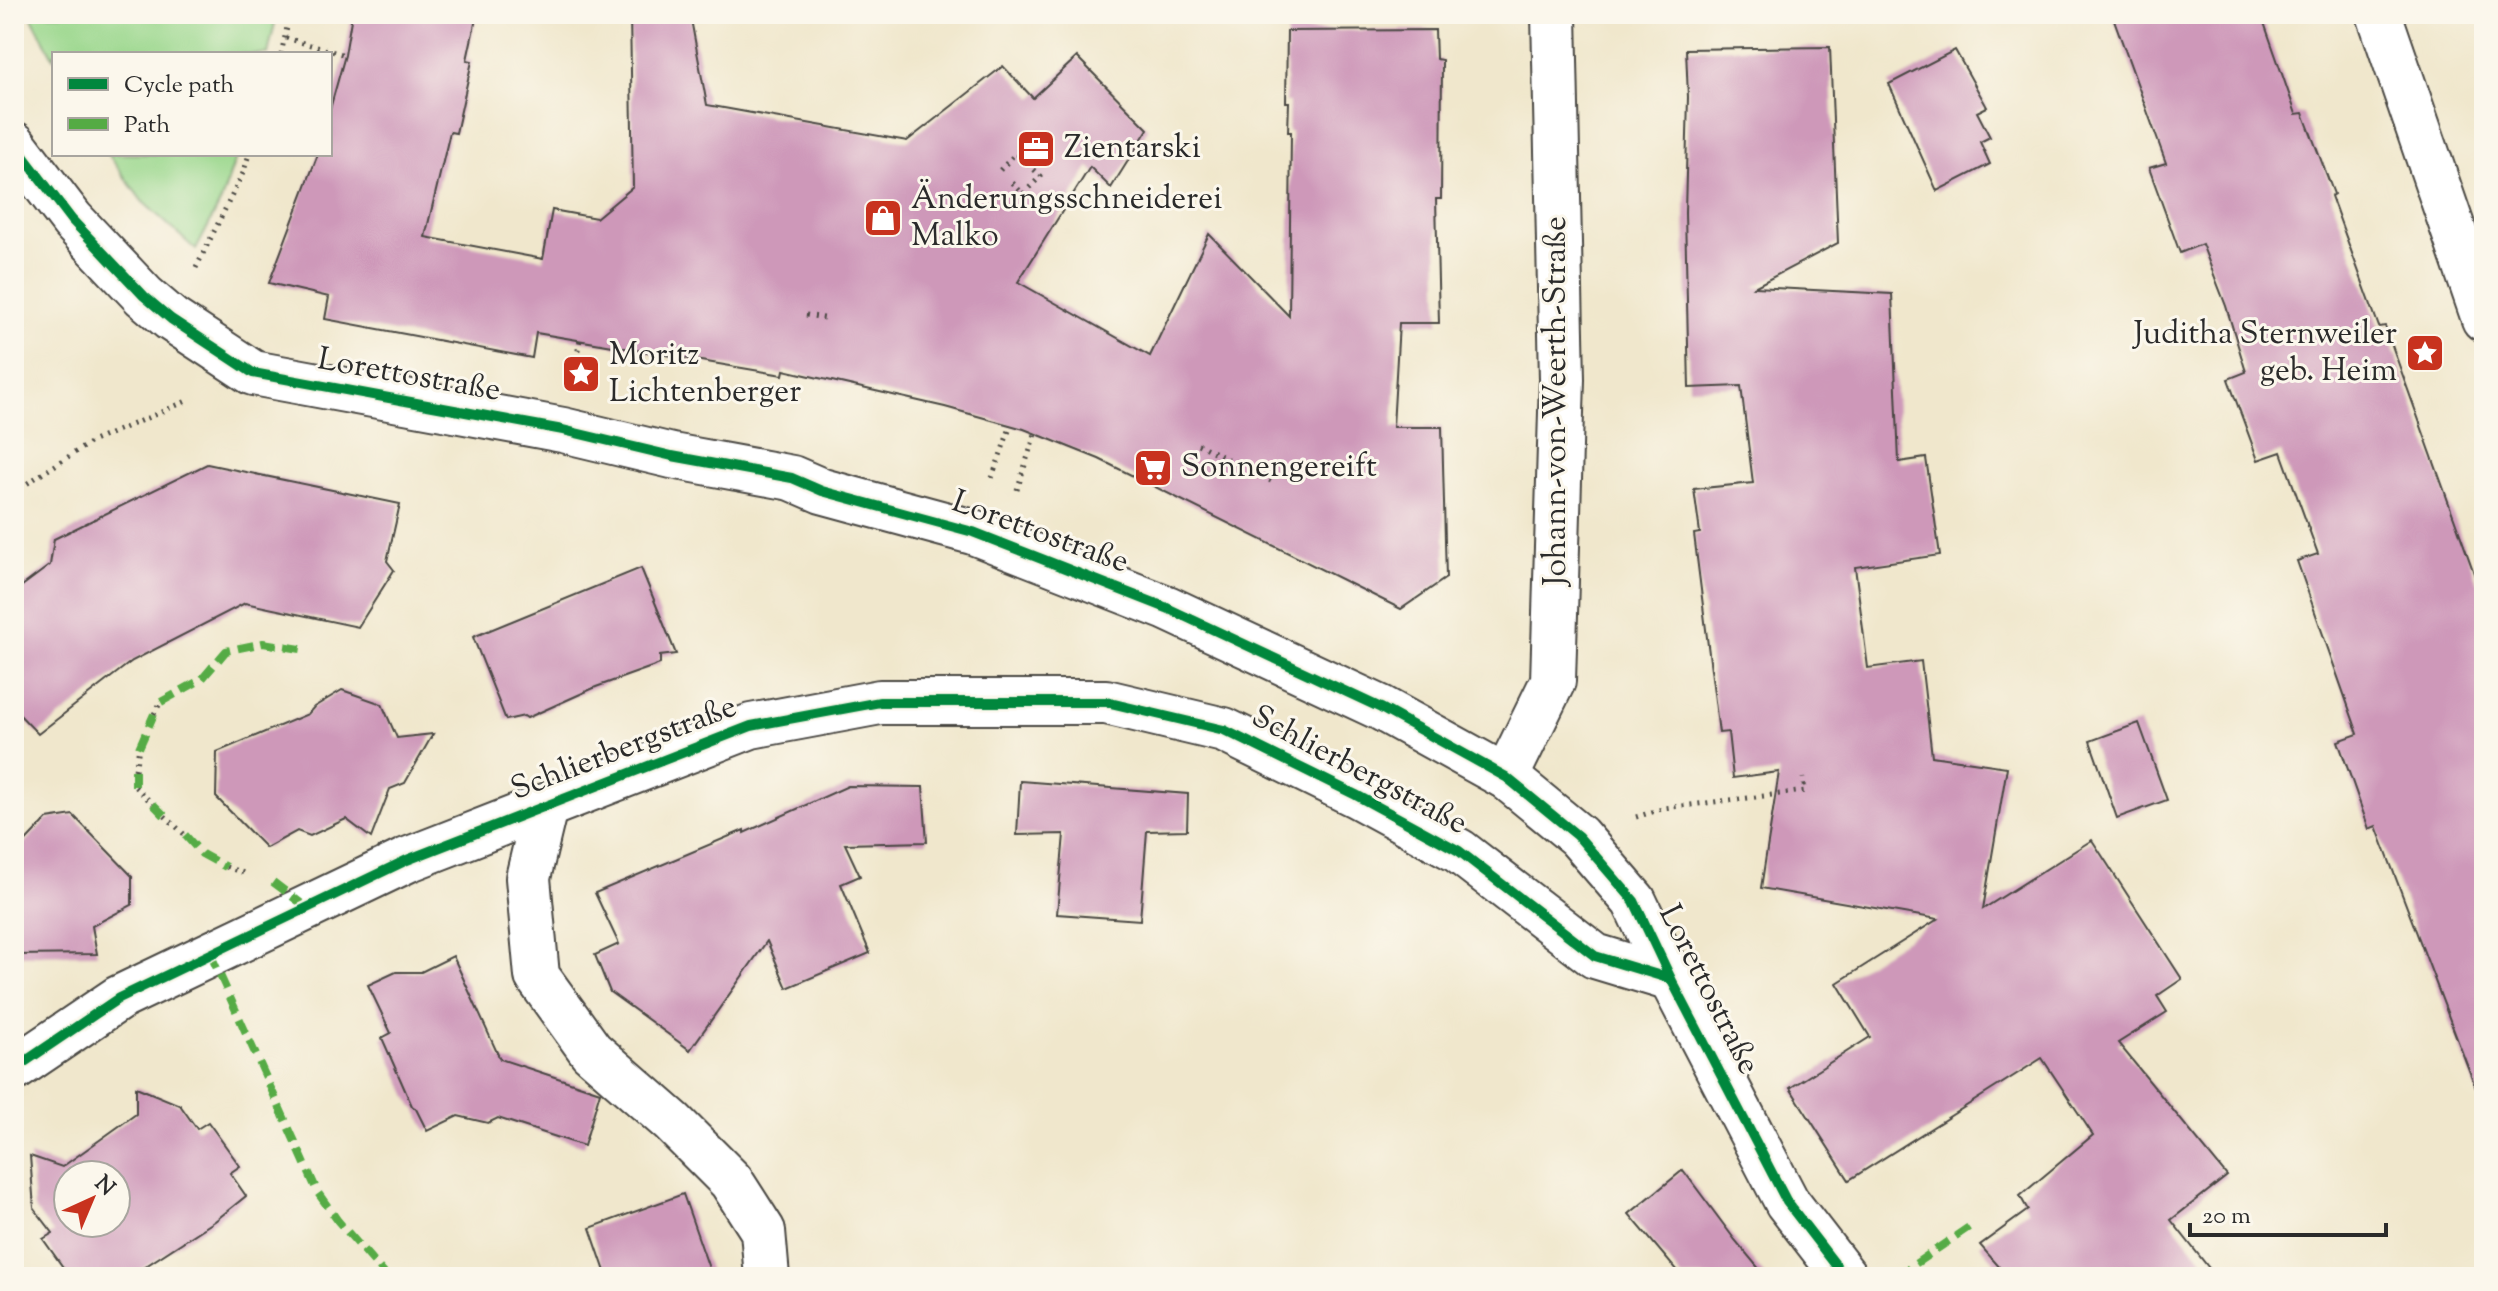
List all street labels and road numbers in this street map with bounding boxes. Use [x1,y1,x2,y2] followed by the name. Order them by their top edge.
[1534,216,1580,588] street label: Johann-von-Weerth-Straße
[314,337,504,415] street label: Lorettostraße
[945,480,1135,586] street label: Lorettostraße
[504,685,744,813] street label: Schlierbergstraße
[1243,695,1475,847] street label: Schlierbergstraße
[1646,897,1770,1083] street label: Lorettostraße

